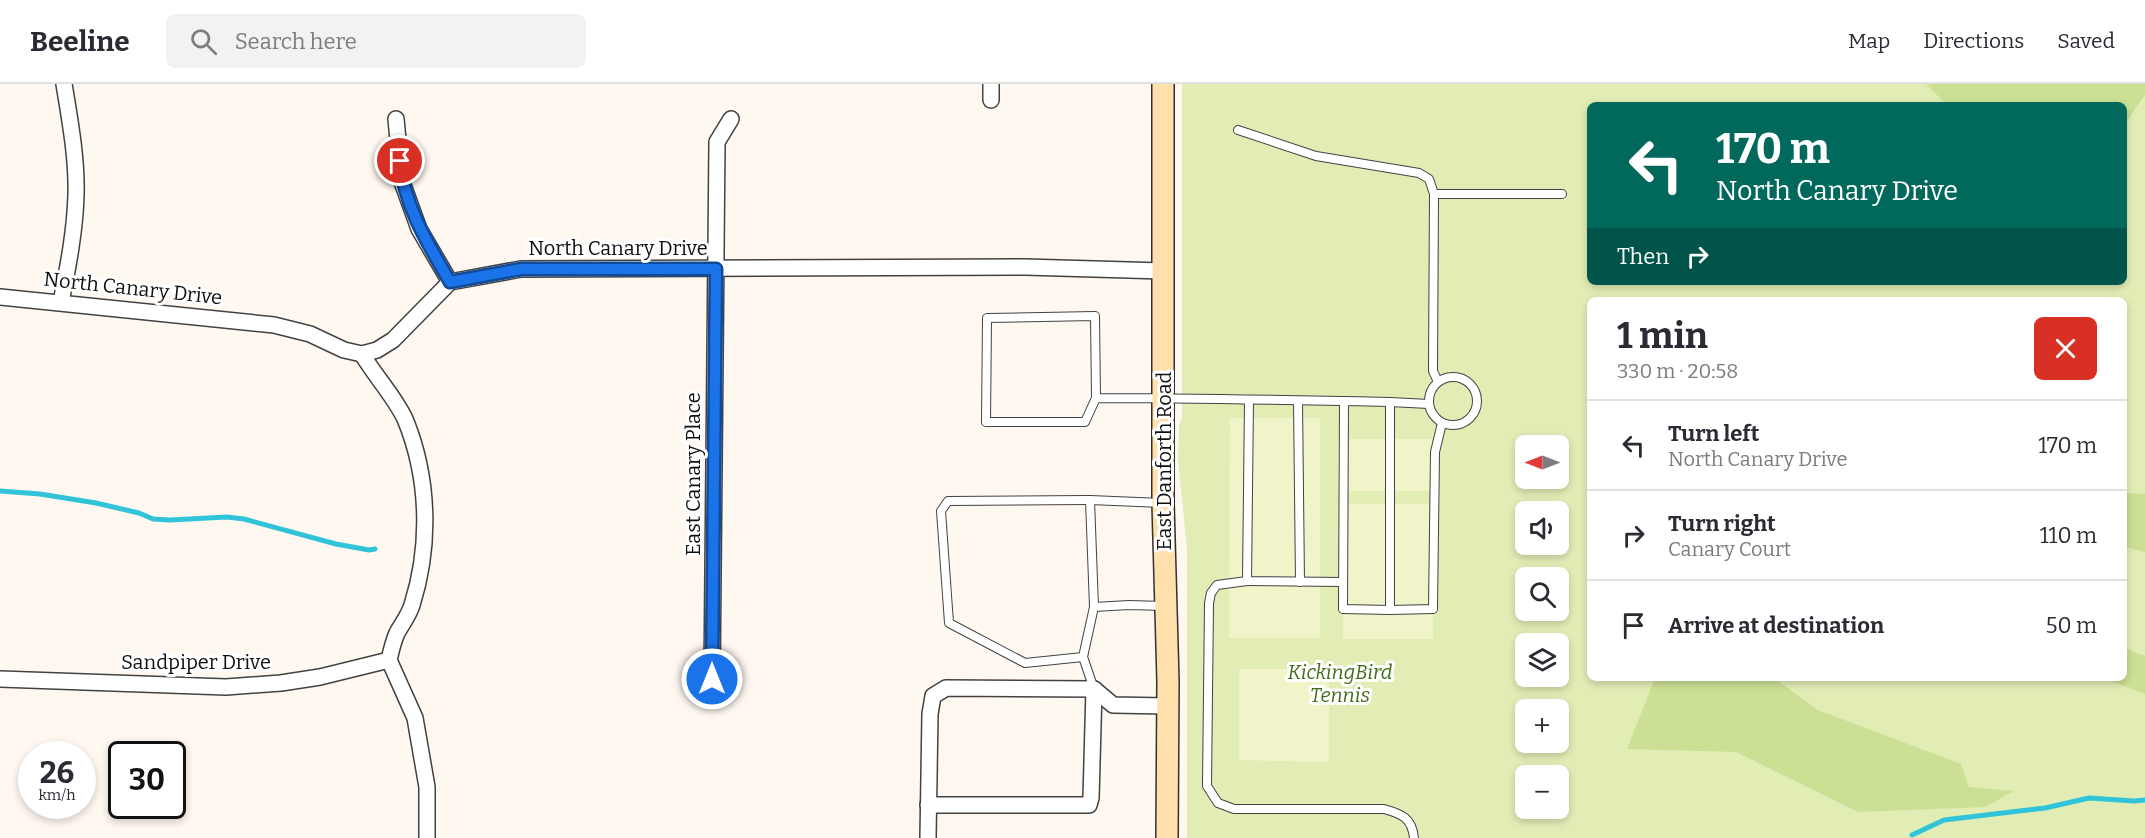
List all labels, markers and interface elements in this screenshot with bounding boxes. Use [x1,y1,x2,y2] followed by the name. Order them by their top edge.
[166,14,586,68] search box
[30,25,130,58] text: Beeline
[187,25,220,58] icon: search
[235,28,357,55] text: Search here
[1848,28,1890,54] text: Map
[1923,28,2024,54] text: Directions
[2057,28,2115,54] text: Saved
[1716,124,1830,174] text: 170 m
[1617,126,1695,204] icon: left
[374,135,425,186] pin
[383,144,416,177] icon: arrive
[1716,175,1958,207] text: North Canary Drive
[528,236,708,260] street label: North Canary Drive
[1681,240,1714,273] icon: right
[1617,243,1669,270] text: Then
[43,267,223,309] street label: North Canary Drive
[1617,314,1708,358] text: 1 min
[2034,317,2097,380] button: close
[1617,359,1738,383] text: 330 m · 20:58
[1152,371,1176,550] street label: East Danforth Road
[681,392,705,556] street label: East Canary Place
[1668,420,1760,447] text: Turn left
[1617,429,1650,462] icon: left
[2038,432,2097,459] text: 170 m
[1515,435,1569,489] north arrow
[1515,435,1569,819] map controls
[1668,447,1847,471] text: North Canary Drive
[1515,501,1569,555] button: sound
[1668,510,1776,537] text: Turn right
[1617,519,1650,552] icon: right
[2040,522,2097,549] text: 110 m
[1668,537,1791,561] text: Canary Court
[1515,567,1569,621] button: search
[1617,609,1650,642] icon: arrive
[1668,612,1884,639] text: Arrive at destination
[2046,612,2097,639] text: 50 m
[1515,633,1569,687] button: layers
[680,647,744,711] position arrow
[121,650,271,674] street label: Sandpiper Drive
[1287,660,1393,707] park label: KickingBird Tennis
[1515,699,1569,753] button: +
[108,741,186,819] speed limit sign: 30
[40,755,74,791] text: 26
[1515,765,1569,819] button: −
[38,786,76,804] text: km/h

